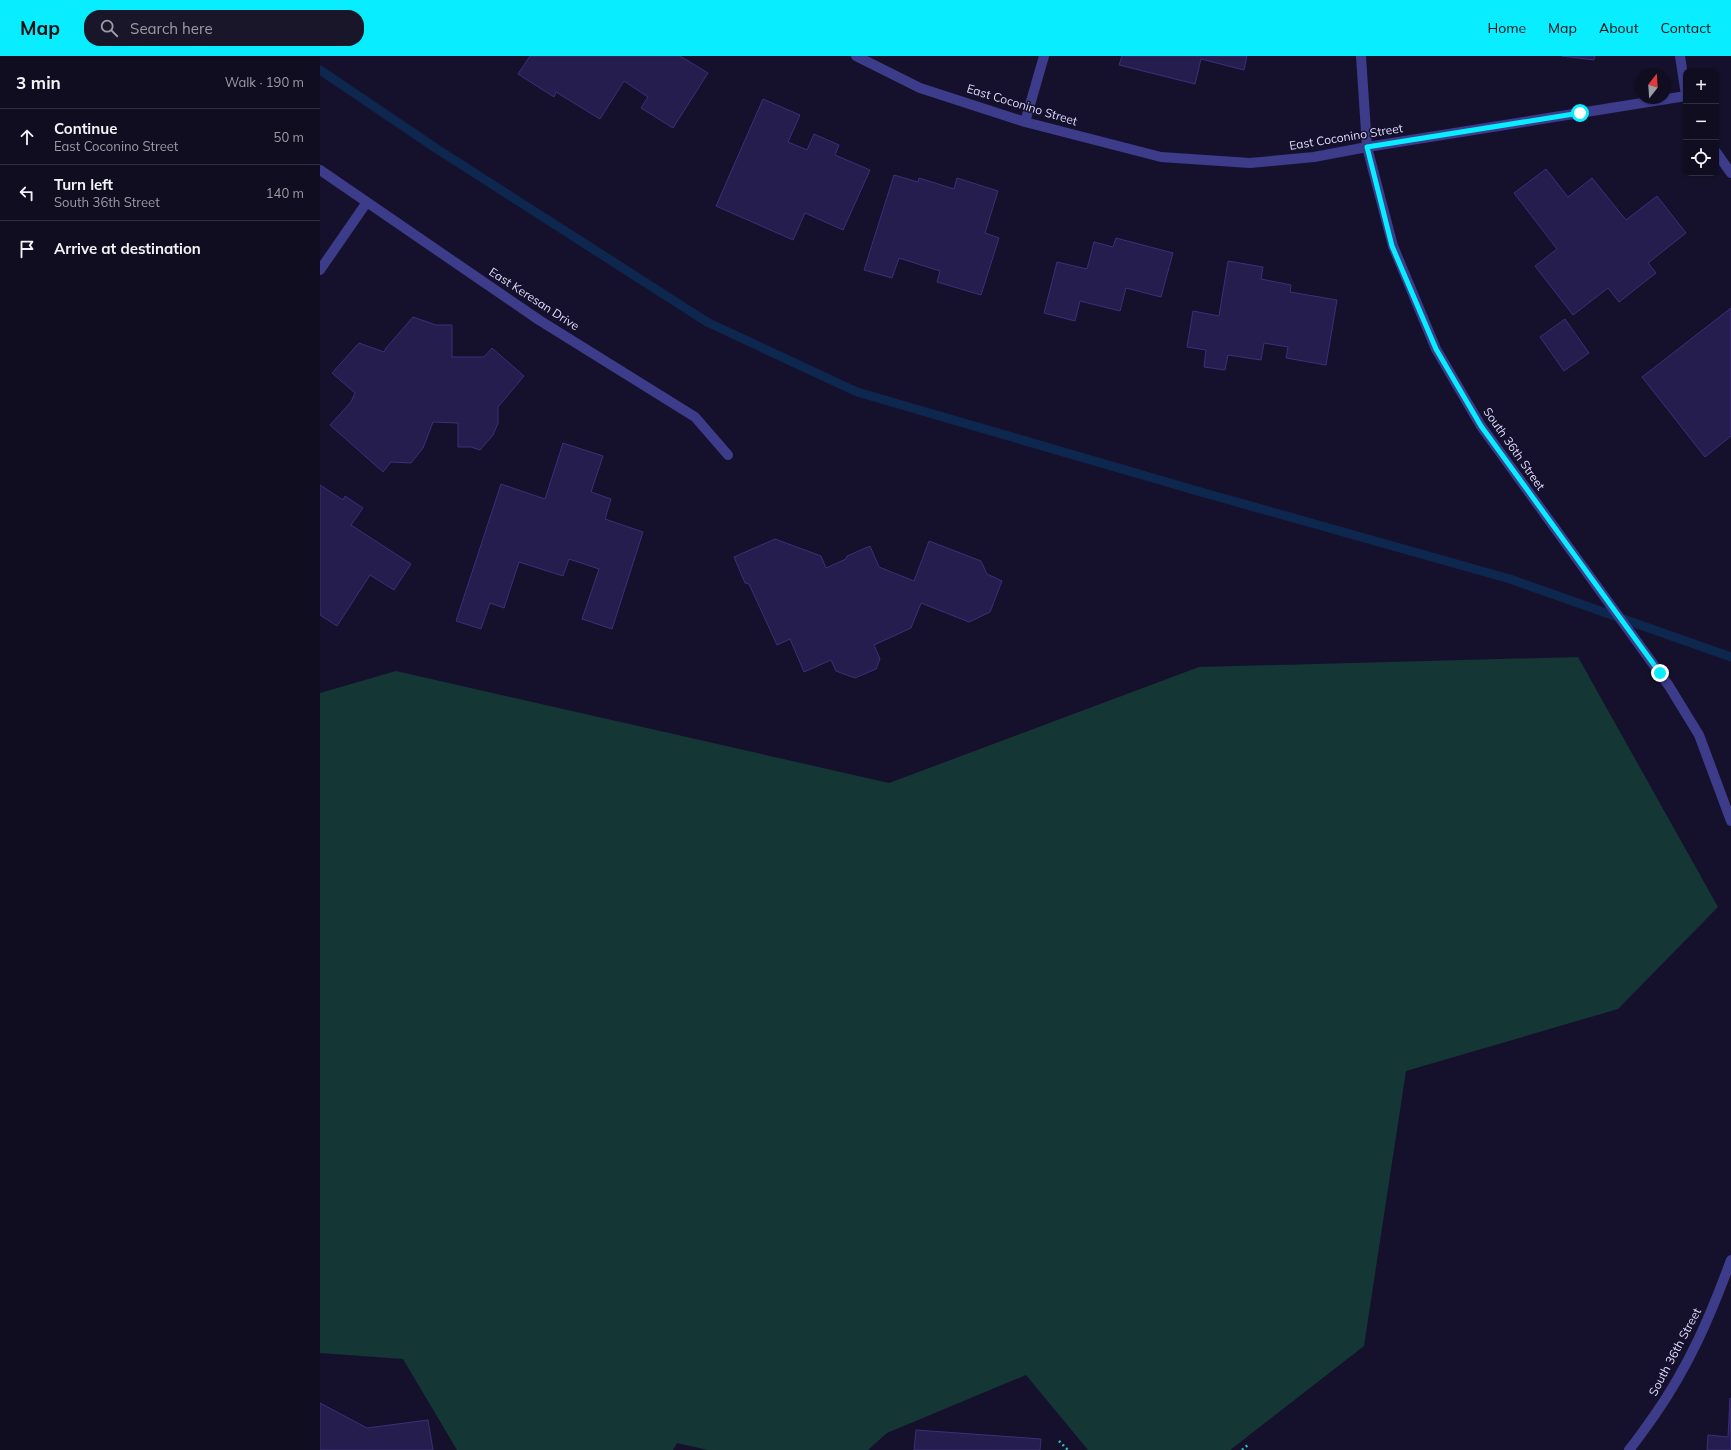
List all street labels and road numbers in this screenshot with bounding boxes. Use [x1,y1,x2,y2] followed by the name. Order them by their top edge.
[965,81,1079,128] street label: East Coconino Street
[1288,120,1404,153] street label: East Coconino Street
[486,264,582,333] street label: East Keresan Drive
[1480,404,1549,493] street label: South 36th Street
[1645,1305,1704,1398] street label: South 36th Street

